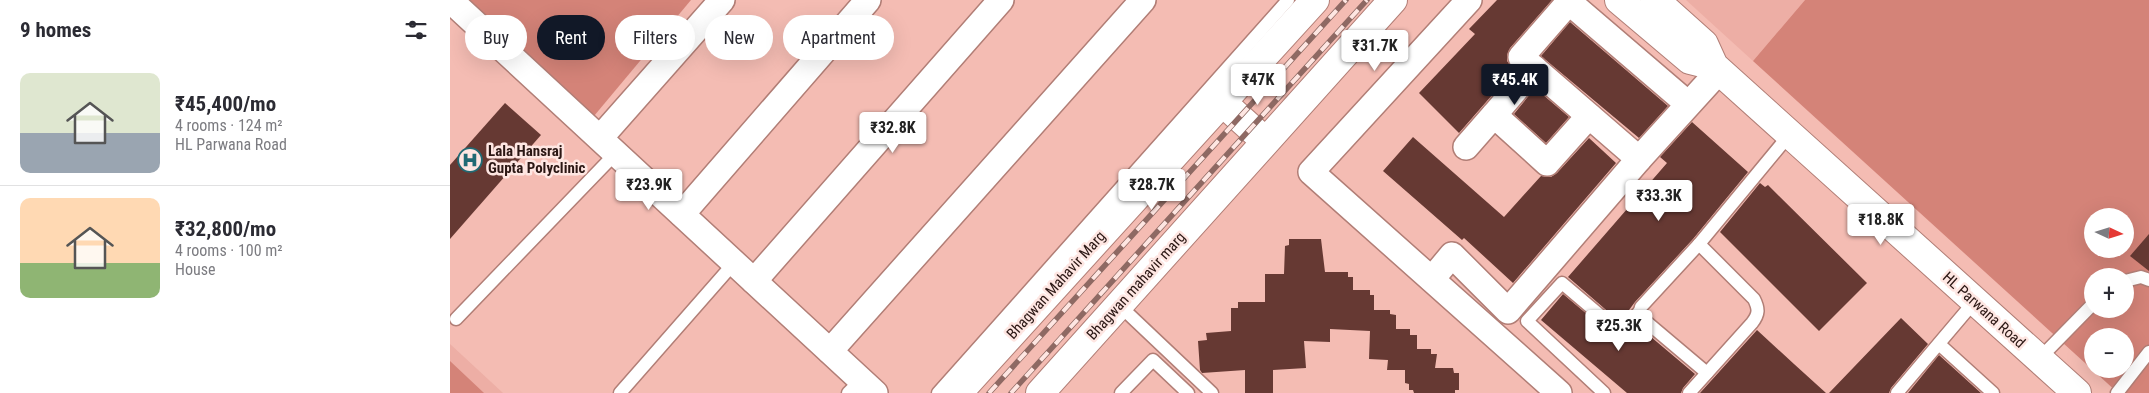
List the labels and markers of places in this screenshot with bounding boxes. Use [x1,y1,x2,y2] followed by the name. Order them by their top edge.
[1334,30,1416,72] pin: ₹31.7K
[1228,64,1288,106] pin: ₹47K
[1474,64,1556,106] pin: ₹45.4K
[852,112,934,154] pin: ₹32.8K
[488,142,586,177] place label: Lala Hansraj Gupta Polyclinic
[457,147,483,173] hospital icon: Lala Hansraj Gupta Polyclinic
[608,168,690,211] pin: ₹23.9K
[1111,168,1193,211] pin: ₹28.7K
[1618,180,1700,222] pin: ₹33.3K
[1840,204,1922,246] pin: ₹18.8K
[1578,310,1660,352] pin: ₹25.3K

